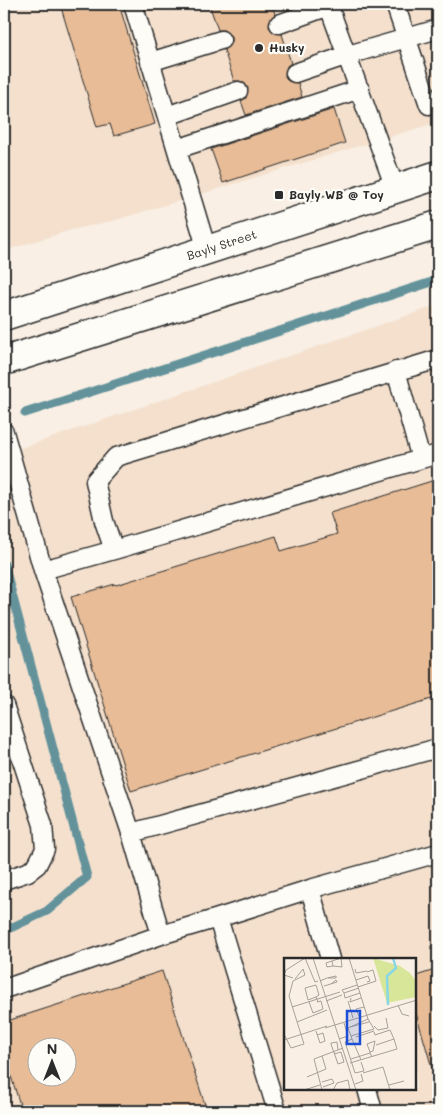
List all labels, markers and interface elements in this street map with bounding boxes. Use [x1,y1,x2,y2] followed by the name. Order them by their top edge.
[269,39,305,55] place label: Husky
[253,42,265,54] marker: Husky
[289,186,384,202] place label: Bayly WB @ Toy
[273,189,285,201] marker: Bayly WB @ Toy
[185,225,258,263] street label: Bayly Street
[284,958,417,1090] inset map
[28,1038,78,1088] north arrow
[47,1039,57,1058] text: N

